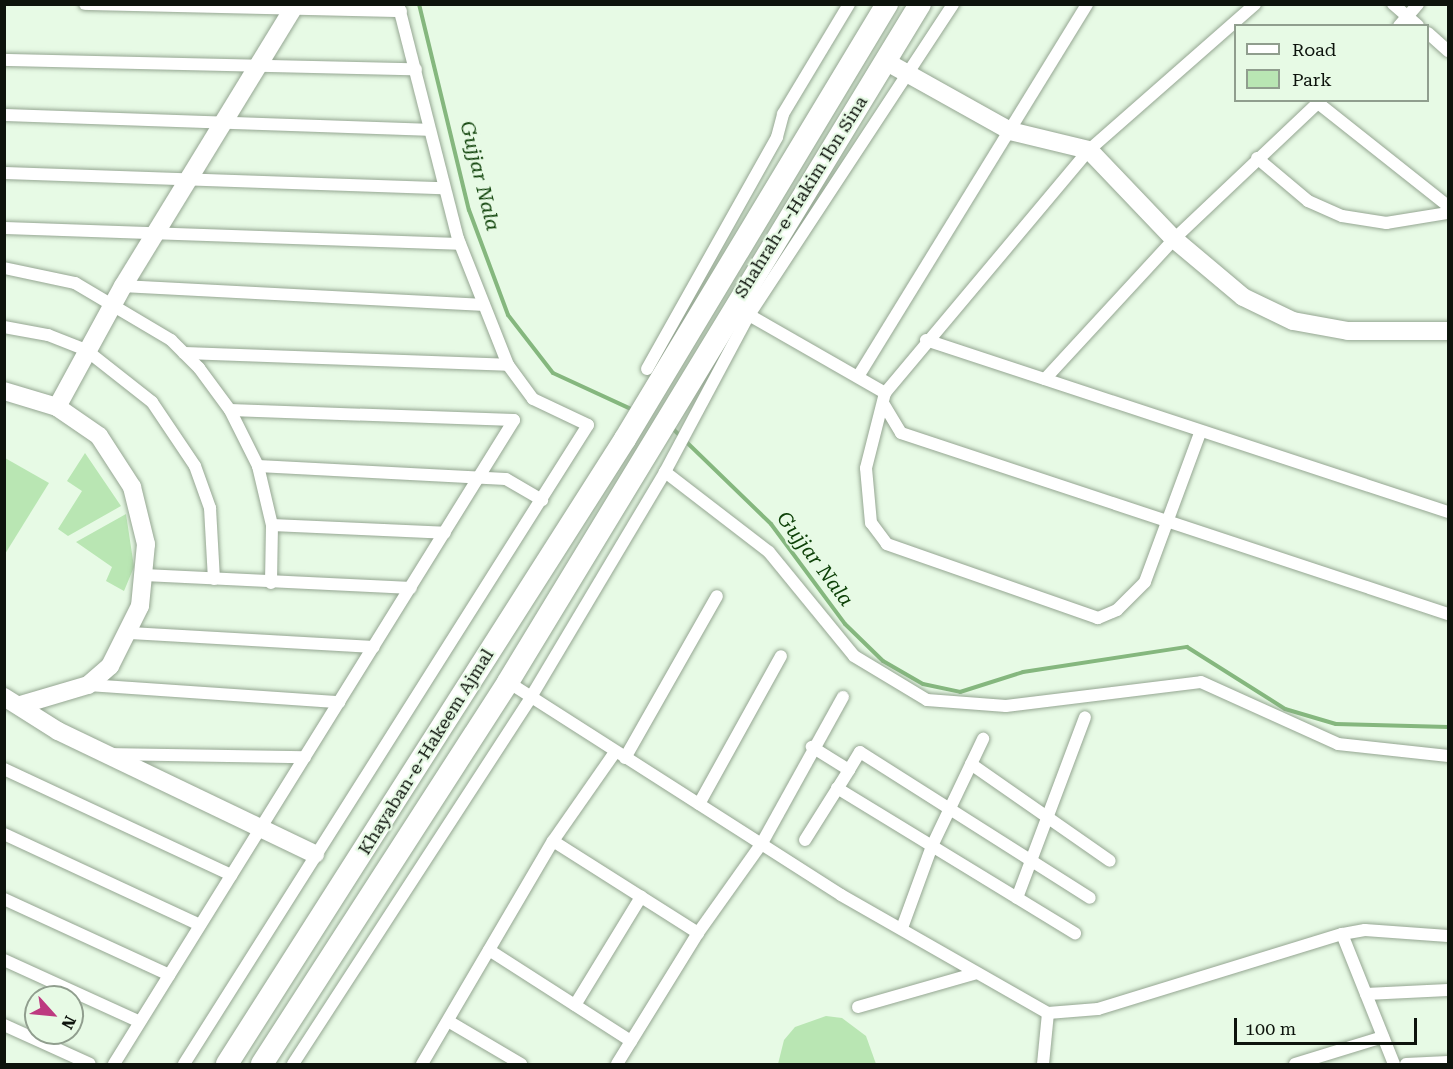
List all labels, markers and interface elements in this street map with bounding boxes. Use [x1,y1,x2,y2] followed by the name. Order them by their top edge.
[1234,24,1429,102] legend
[1292,39,1336,60] text: Road
[1292,69,1332,90] text: Park
[730,92,872,302] street label: Shahrah-e-Hakim Ibn Sina
[455,119,505,233] water label: Gujjar Nala
[772,507,858,611] water label: Gujjar Nala
[354,645,498,859] street label: Khayaban-e-Hakeem Ajmal
[24,985,84,1045] north arrow
[1237,1006,1420,1044] scale bar
[57,1013,80,1032] text: N
[1245,1018,1296,1039] text: 100 m

